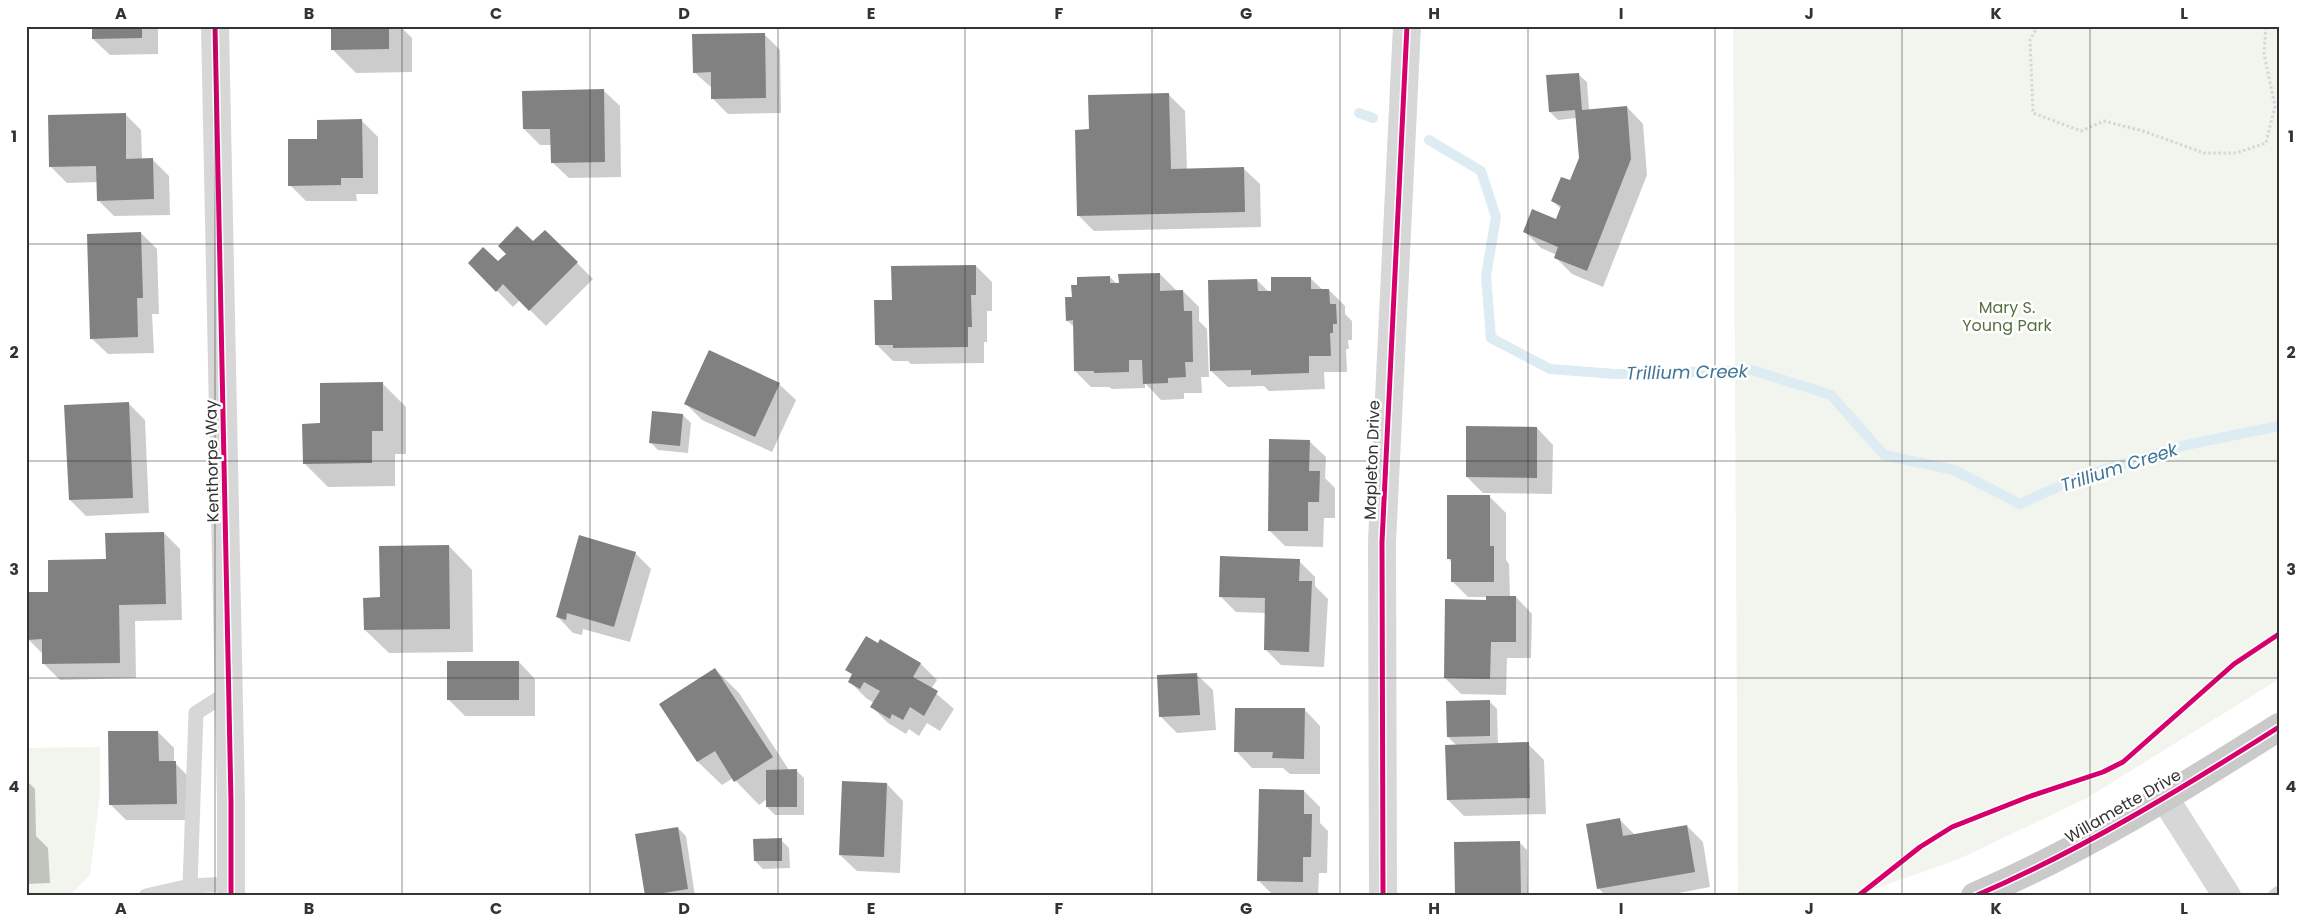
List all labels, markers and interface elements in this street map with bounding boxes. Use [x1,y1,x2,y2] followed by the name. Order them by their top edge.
[115,2,127,25] text: A
[304,2,314,25] text: B
[490,2,502,25] text: C
[678,2,690,25] text: D
[867,2,875,25] text: E
[1055,2,1064,25] text: F
[1240,2,1252,25] text: G
[1428,2,1440,25] text: H
[1619,2,1623,25] text: I
[1804,2,1814,25] text: J
[1990,2,2002,25] text: K
[2180,2,2188,25] text: L
[11,125,17,148] text: 1
[2288,125,2294,148] text: 1
[1962,296,2052,337] park label: Mary S. Young Park
[9,341,19,364] text: 2
[2286,341,2296,364] text: 2
[1626,358,1749,386] water label: Trillium Creek
[199,400,225,522] street label: Kenthorpe Way
[1358,400,1386,520] street label: Mapleton Drive
[2057,436,2181,498] water label: Trillium Creek
[9,558,19,581] text: 3
[2286,558,2296,581] text: 3
[2061,763,2185,849] street label: Willamette Drive
[9,775,20,798] text: 4
[2286,775,2297,798] text: 4
[115,897,127,920] text: A
[304,897,314,920] text: B
[490,897,502,920] text: C
[678,897,690,920] text: D
[867,897,875,920] text: E
[1055,897,1064,920] text: F
[1240,897,1252,920] text: G
[1428,897,1440,920] text: H
[1619,897,1623,920] text: I
[1804,897,1814,920] text: J
[1990,897,2002,920] text: K
[2180,897,2188,920] text: L

